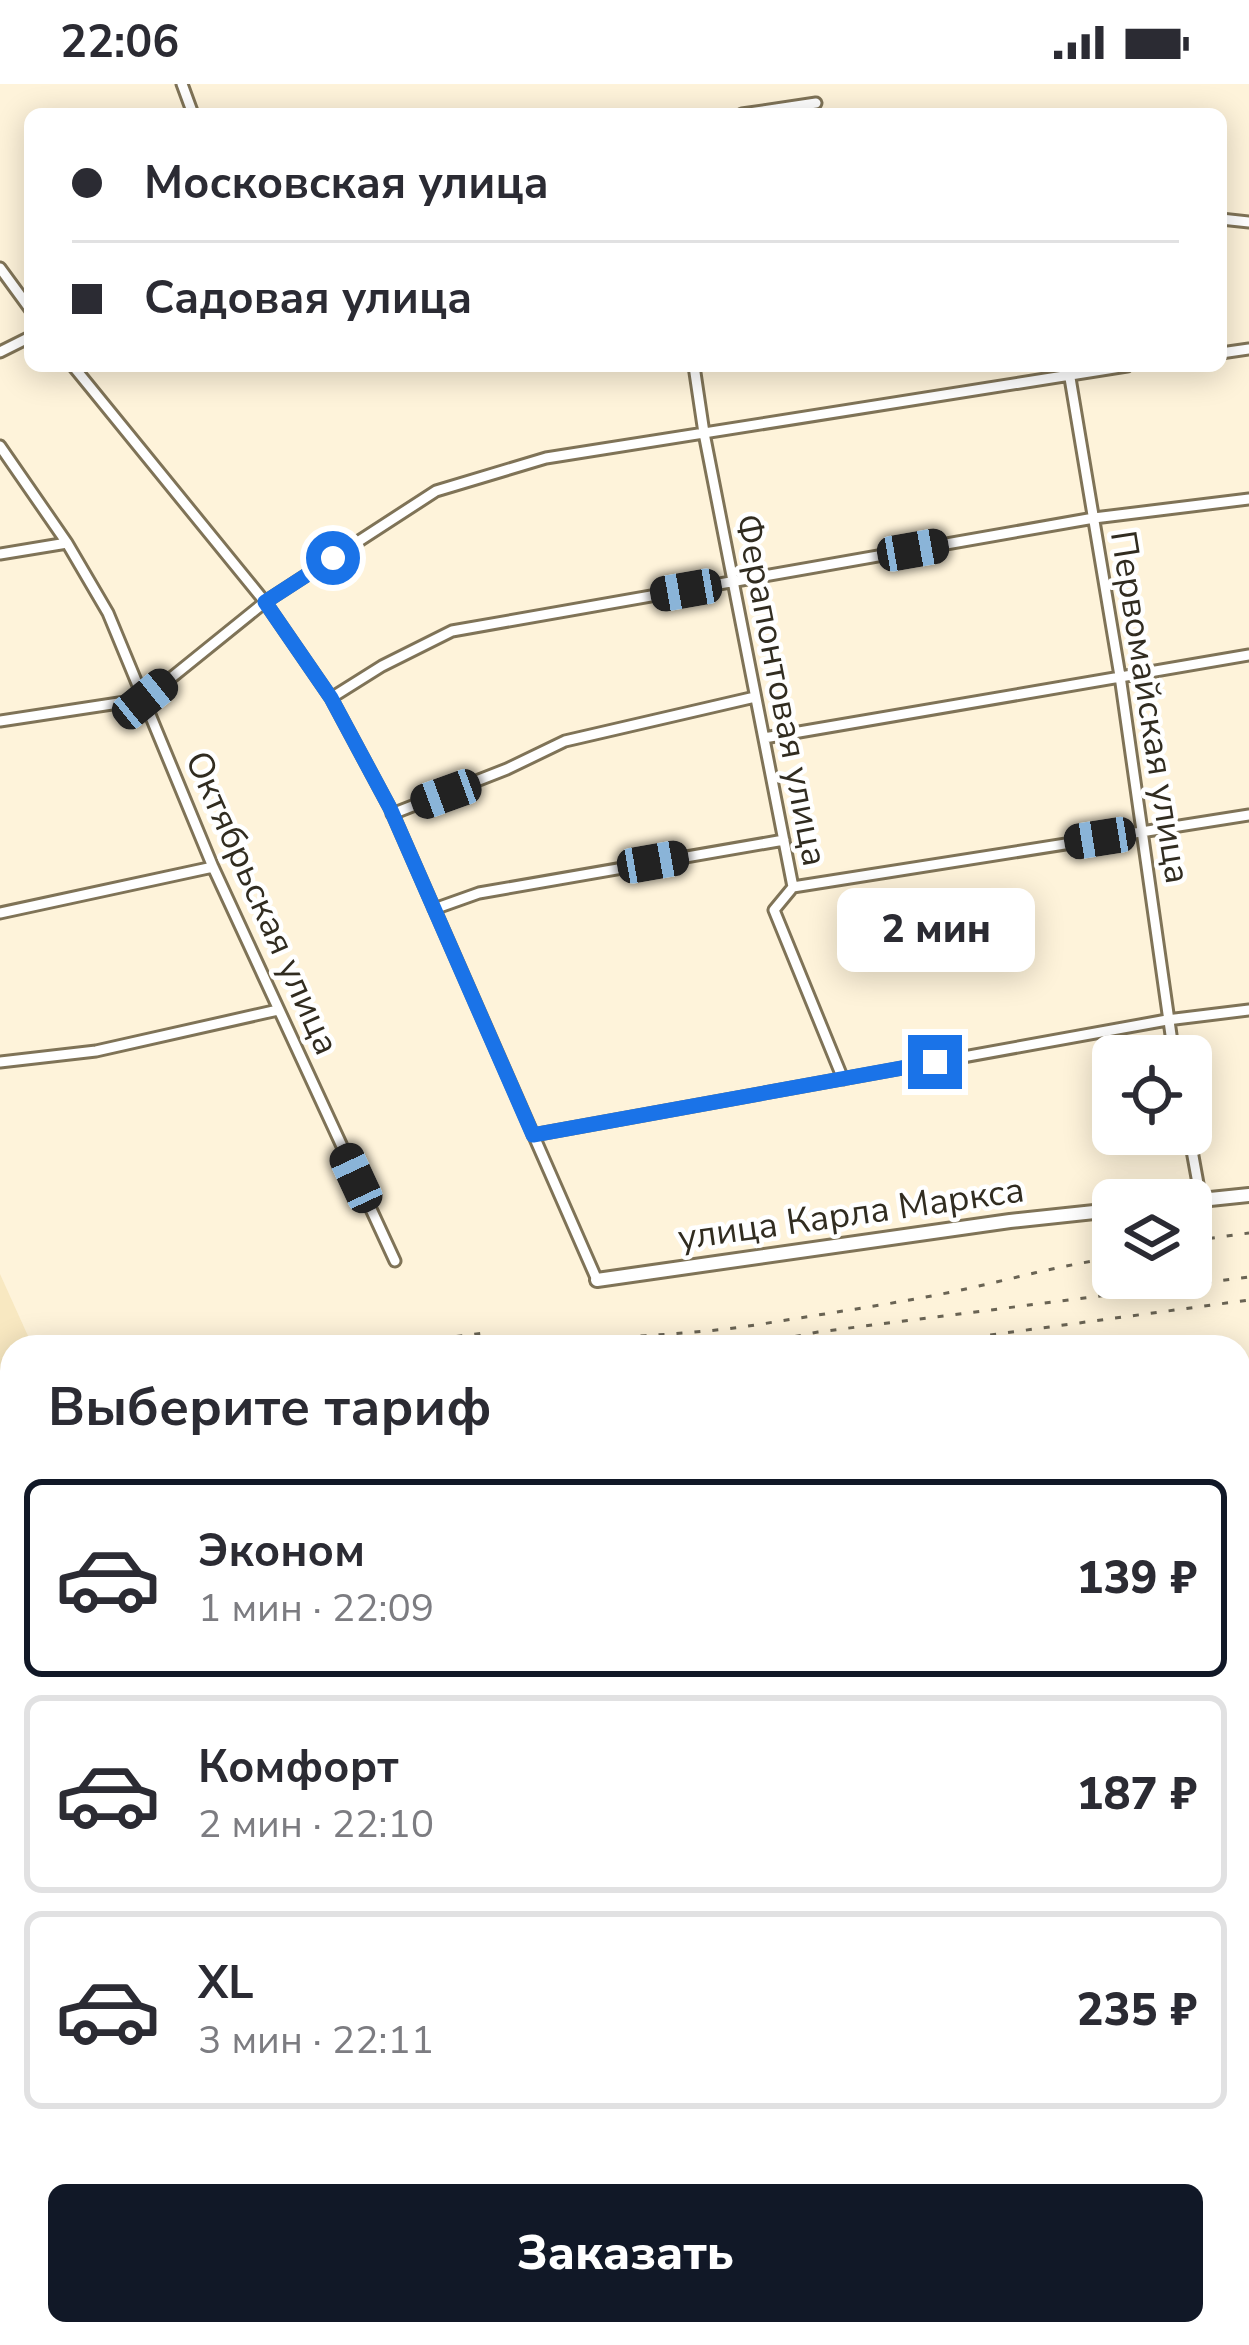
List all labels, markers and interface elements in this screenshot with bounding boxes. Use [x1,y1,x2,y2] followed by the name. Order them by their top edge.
[60,12,179,73] text: 22:06
[144,153,549,214] text: Московская улица
[144,268,472,329] text: Садовая улица
[723,510,839,870] street label: Ферапонтовая улица
[874,526,952,574] car
[1098,527,1202,887] street label: Первомайская улица
[306,531,360,585] route start
[647,566,725,614] car
[106,662,184,736] car
[173,743,351,1063] street label: Октябрьская улица
[406,765,486,823] car
[1062,815,1138,861] car
[614,838,692,886] car
[836,888,1034,972] callout: 2 мин
[881,903,991,956] text: 2 мин
[908,1035,962,1089] route end
[1092,1035,1212,1299] map controls
[1092,1035,1212,1155] button: locate
[324,1138,388,1218] car
[675,1165,1027,1263] street label: улица Карла Маркса
[1092,1179,1212,1299] button: layers
[48,1370,491,1444] text: Выберите тариф
[198,1521,365,1582] text: Эконом
[54,1524,162,1632] icon: car
[1076,1548,1197,1609] text: 139 ₽
[198,1582,434,1635] text: 1 мин · 22:09
[198,1737,399,1798] text: Комфорт
[54,1740,162,1848] icon: car
[1076,1764,1197,1825] text: 187 ₽
[198,1798,434,1851] text: 2 мин · 22:10
[198,1953,254,2014] text: XL
[54,1956,162,2064] icon: car
[1076,1980,1197,2041] text: 235 ₽
[198,2014,434,2067] text: 3 мин · 22:11
[48,2184,1203,2322] button: Заказать

